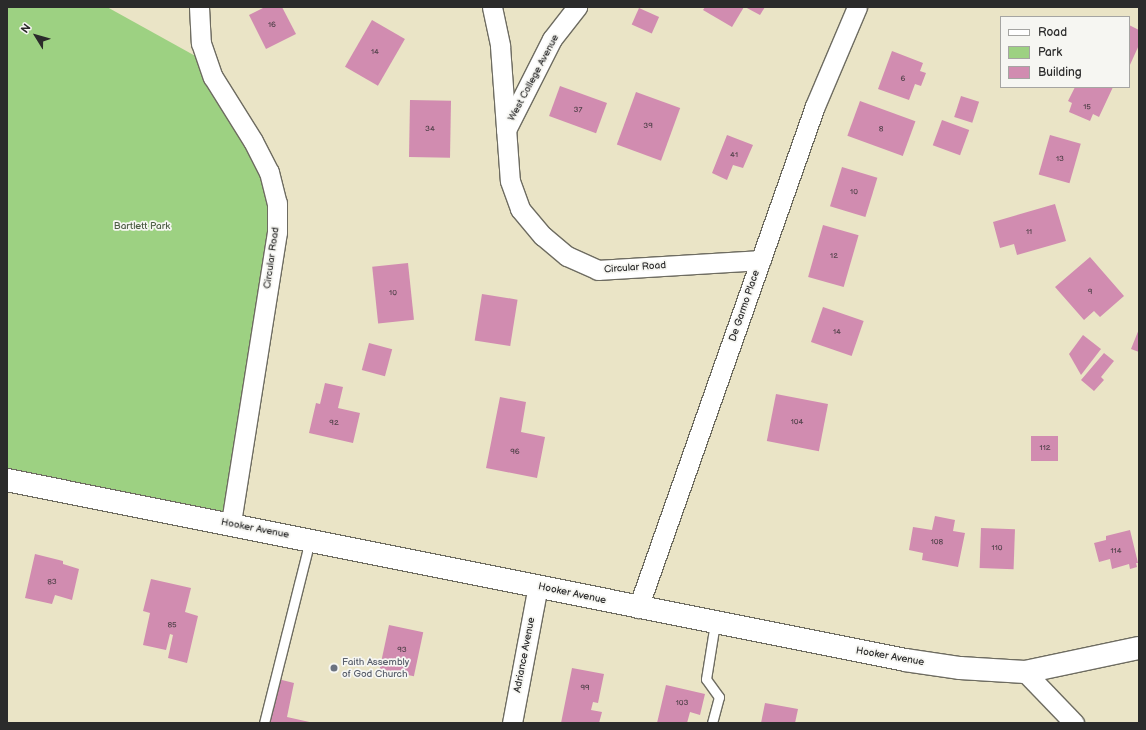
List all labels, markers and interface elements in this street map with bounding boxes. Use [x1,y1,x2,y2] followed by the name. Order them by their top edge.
[16,16,56,56] north arrow
[1000,16,1130,88] legend
[268,20,276,30] house number: 16
[18,21,34,36] text: N
[1038,25,1067,40] text: Road
[506,33,562,123] street label: West College Avenue
[1038,45,1062,60] text: Park
[371,47,379,57] house number: 14
[1038,65,1082,80] text: Building
[901,74,905,84] house number: 6
[1083,102,1091,112] house number: 15
[574,105,582,115] house number: 37
[643,121,653,131] house number: 39
[425,124,435,134] house number: 34
[879,124,883,134] house number: 8
[730,150,738,160] house number: 41
[1056,154,1064,164] house number: 13
[850,187,858,197] house number: 10
[114,221,170,233] park label: Bartlett Park
[262,226,282,290] street label: Circular Road
[1026,227,1032,237] house number: 11
[830,251,838,261] house number: 12
[604,260,666,276] street label: Circular Road
[727,269,763,343] street label: De Garmo Place
[1088,287,1092,297] house number: 9
[389,288,397,298] house number: 10
[833,327,841,337] house number: 14
[791,417,803,427] house number: 104
[329,418,339,428] house number: 92
[1040,443,1050,453] house number: 112
[510,447,520,457] house number: 96
[220,517,290,541] street label: Hooker Avenue
[931,537,943,547] house number: 108
[992,543,1002,553] house number: 110
[1110,546,1122,556] house number: 114
[47,577,57,587] house number: 83
[537,581,607,607] street label: Hooker Avenue
[512,616,538,694] street label: Adriance Avenue
[167,620,177,630] house number: 85
[397,645,407,655] house number: 93
[855,645,925,669] street label: Hooker Avenue
[342,656,409,680] place label: Faith Assembly of God Church
[329,663,339,673] marker: Faith Assembly of God Church
[580,683,590,693] house number: 99
[676,698,688,708] house number: 103

